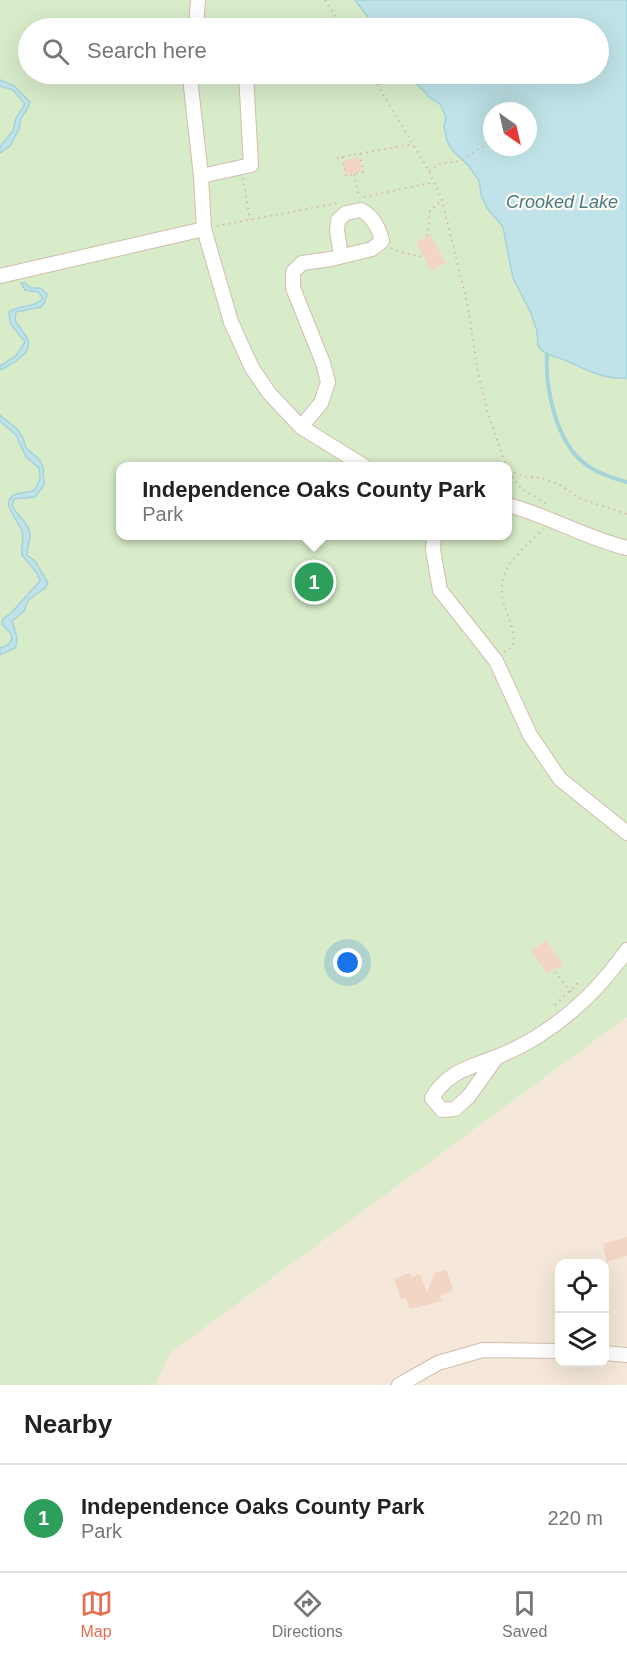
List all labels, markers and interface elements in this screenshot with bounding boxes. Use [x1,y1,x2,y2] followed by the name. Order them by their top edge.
[18,18,609,84] search box
[39,35,72,68] icon: search
[87,38,207,63] text: Search here
[483,102,537,156] north arrow
[506,192,618,212] water label: Crooked Lake
[116,462,512,540] popup
[142,477,486,502] text: Independence Oaks County Park
[142,503,183,525] text: Park
[294,560,334,604] pin: 1
[333,948,362,977] your location
[555,1259,609,1367] map controls
[555,1259,609,1313] button: locate
[555,1313,609,1367] button: layers
[24,1409,112,1439] text: Nearby
[81,1494,425,1519] text: Independence Oaks County Park
[38,1507,49,1529] text: 1
[547,1507,603,1529] text: 220 m
[81,1520,122,1542] text: Park
[80,1587,113,1641] tab: Map
[272,1587,343,1641] tab: Directions
[502,1587,547,1641] tab: Saved

